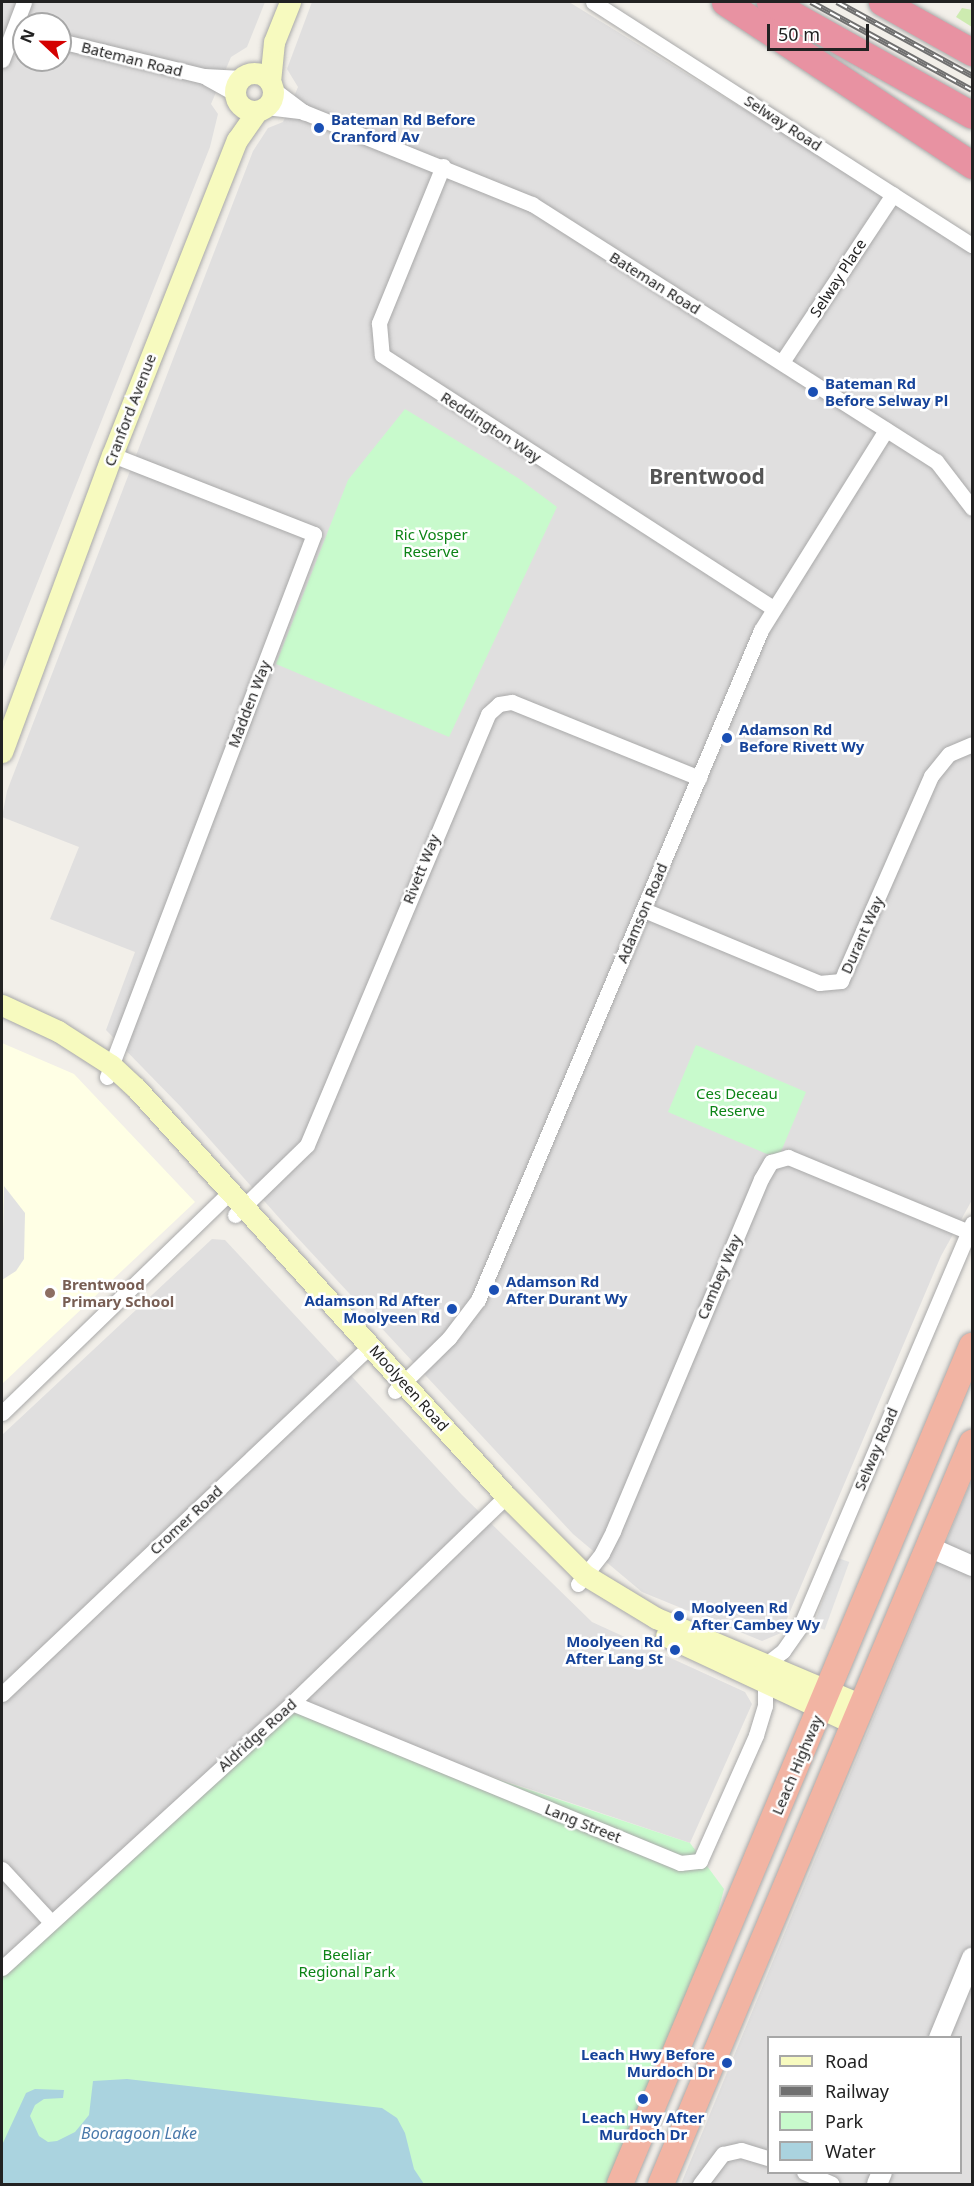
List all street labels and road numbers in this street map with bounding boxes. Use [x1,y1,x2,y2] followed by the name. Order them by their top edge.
[80,38,184,80] street label: Bateman Road
[741,91,825,155] street label: Selway Road
[806,236,870,320] street label: Selway Place
[606,248,704,318] street label: Bateman Road
[100,351,160,469] street label: Cranford Avenue
[437,388,545,466] street label: Reddington Way
[224,658,274,750] street label: Madden Way
[399,831,443,907] street label: Rivett Way
[613,860,671,966] street label: Adamson Road
[837,894,887,976] street label: Durant Way
[693,1232,745,1322] street label: Cambey Way
[366,1341,452,1435] street label: Moolyeen Road
[850,1405,902,1493] street label: Selway Road
[146,1482,226,1558] street label: Cromer Road
[214,1695,300,1775] street label: Aldridge Road
[768,1712,826,1818] street label: Leach Highway
[542,1800,624,1846] street label: Lang Street

